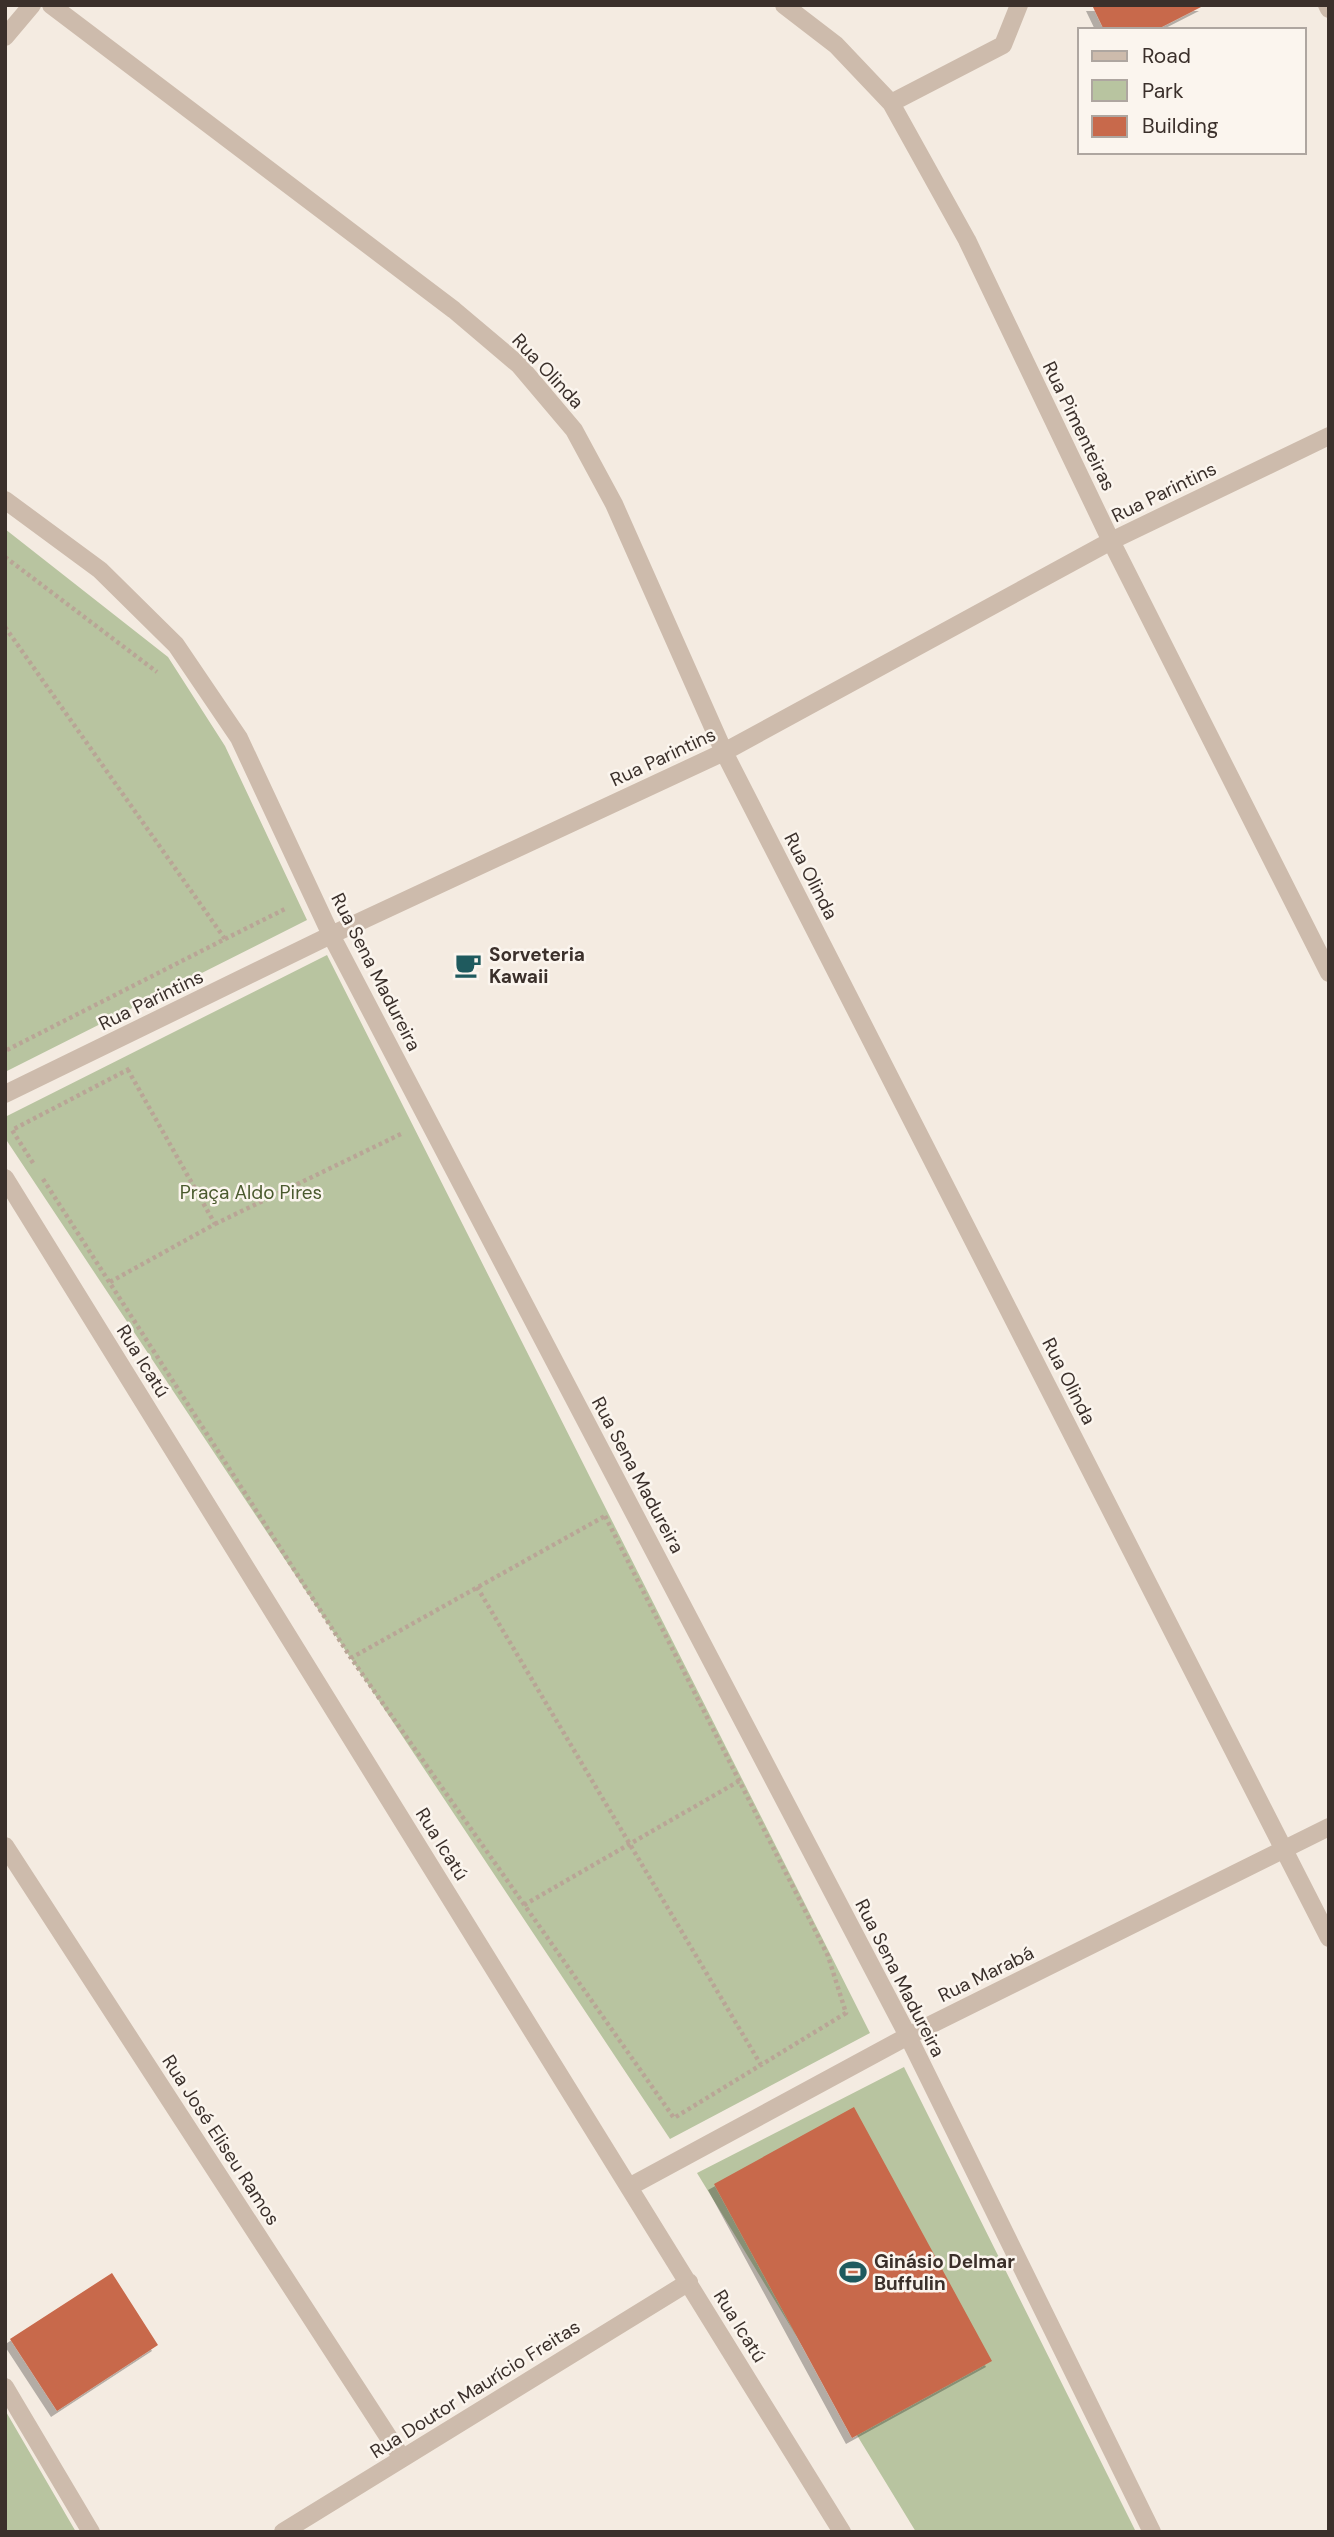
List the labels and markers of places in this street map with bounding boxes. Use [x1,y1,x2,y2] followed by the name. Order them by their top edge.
[489,942,585,989] place label: Sorveteria Kawaii
[453,950,483,980] cafe icon: Sorveteria Kawaii
[874,2249,1015,2296] place label: Ginásio Delmar Buffulin
[838,2257,868,2287] sports icon: Ginásio Delmar Buffulin

